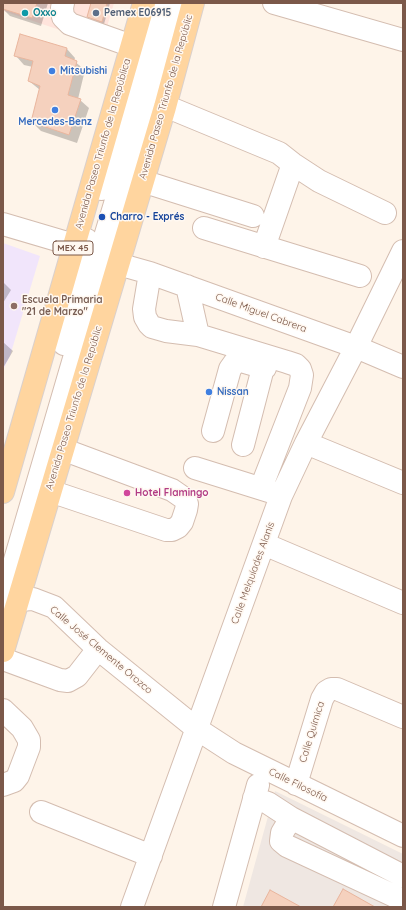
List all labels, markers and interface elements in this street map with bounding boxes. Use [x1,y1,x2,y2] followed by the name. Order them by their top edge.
[33,7,56,19] place label: Oxxo
[104,7,171,19] place label: Pemex E06915
[20,8,30,18] marker: Oxxo
[91,8,101,18] marker: Pemex E06915
[137,13,195,181] street label: Avenida Paseo Triunfo de la Repúblic
[73,57,133,231] street label: Avenida Paseo Triunfo de la República
[60,65,107,77] place label: Mitsubishi
[47,66,57,76] marker: Mitsubishi
[50,105,60,115] marker: Mercedes-Benz
[18,116,92,128] place label: Mercedes-Benz
[110,211,184,223] place label: Charro - Exprés
[97,212,107,222] marker: Charro - Exprés
[53,241,93,255] road number: MEX 45
[214,291,308,335] street label: Calle Miguel Cabrera
[22,294,102,318] place label: Escuela Primaria "21 de Marzo"
[9,301,19,311] marker: Escuela Primaria "21 de Marzo"
[43,324,105,492] street label: Avenida Paseo Triunfo de la Repúblic
[217,386,249,398] place label: Nissan
[204,387,214,397] marker: Nissan
[135,487,208,499] place label: Hotel Flamingo
[122,488,132,498] marker: Hotel Flamingo
[229,520,277,626] street label: Calle Melquíades Alanís
[47,604,155,696] street label: Calle José Clemente Orozco
[297,700,327,764] street label: Calle Química
[267,766,329,804] street label: Calle Filosofía

